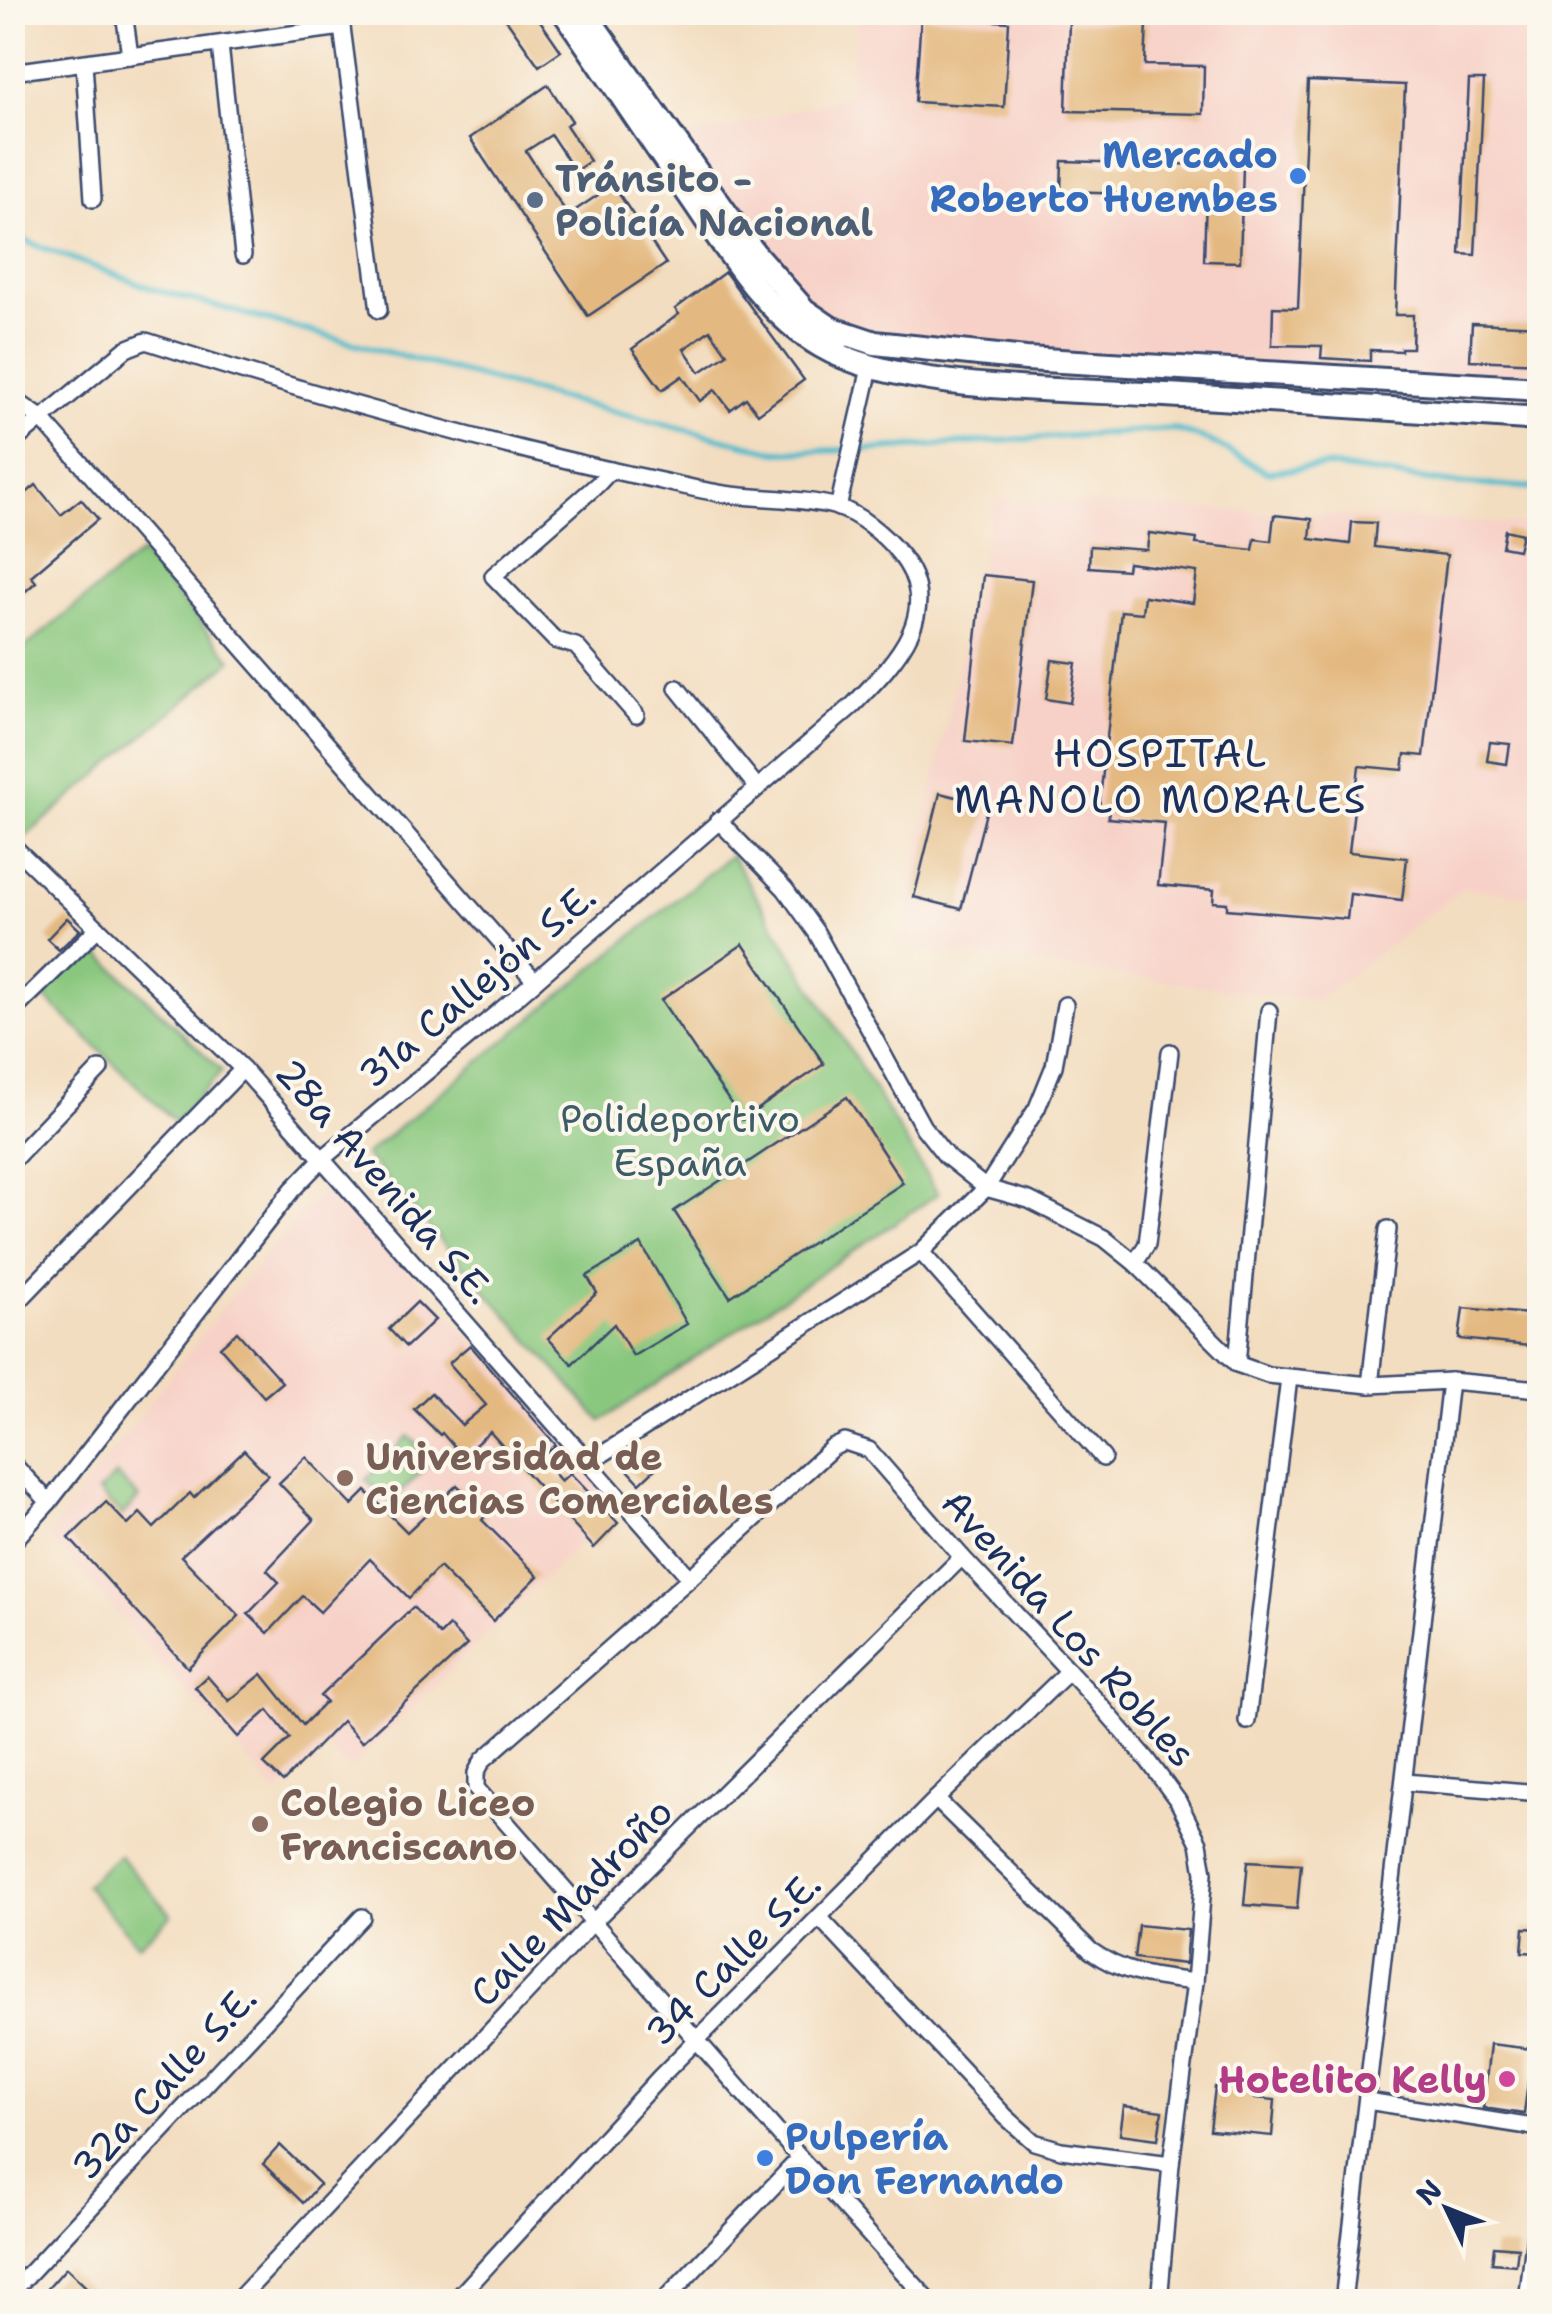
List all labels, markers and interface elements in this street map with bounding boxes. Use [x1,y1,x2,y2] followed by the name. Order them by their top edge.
[929,129,1278,224] place label: Mercado Roberto Huembes
[555,153,873,248] place label: Tránsito - Policía Nacional
[1287,165,1309,187] marker: Mercado Roberto Huembes
[524,189,546,211] marker: Tránsito - Policía Nacional
[954,726,1368,826] district label: HOSPITAL MANOLO MORALES
[348,871,606,1099] street label: 31a Callejón S.E.
[264,1047,506,1315] street label: 28a Avenida S.E.
[560,1093,800,1188] park label: Polideportivo España
[365,1431,774,1526] place label: Universidad de Ciencias Comerciales
[334,1467,356,1489] marker: Universidad de Ciencias Comerciales
[931,1478,1207,1778] street label: Avenida Los Robles
[280,1777,536,1872] place label: Colegio Liceo Franciscano
[458,1787,684,2017] street label: Calle Madroño
[249,1813,271,1835] marker: Colegio Liceo Franciscano
[634,1859,832,2057] street label: 34 Calle S.E.
[60,1973,268,2191] street label: 32a Calle S.E.
[1218,2054,1487,2105] place label: Hotelito Kelly
[1496,2068,1518,2090] marker: Hotelito Kelly
[785,2111,1064,2206] place label: Pulpería Don Fernando
[754,2147,776,2169] marker: Pulpería Don Fernando
[1397,2159,1497,2259] north arrow
[1407,2171,1450,2213] text: N

